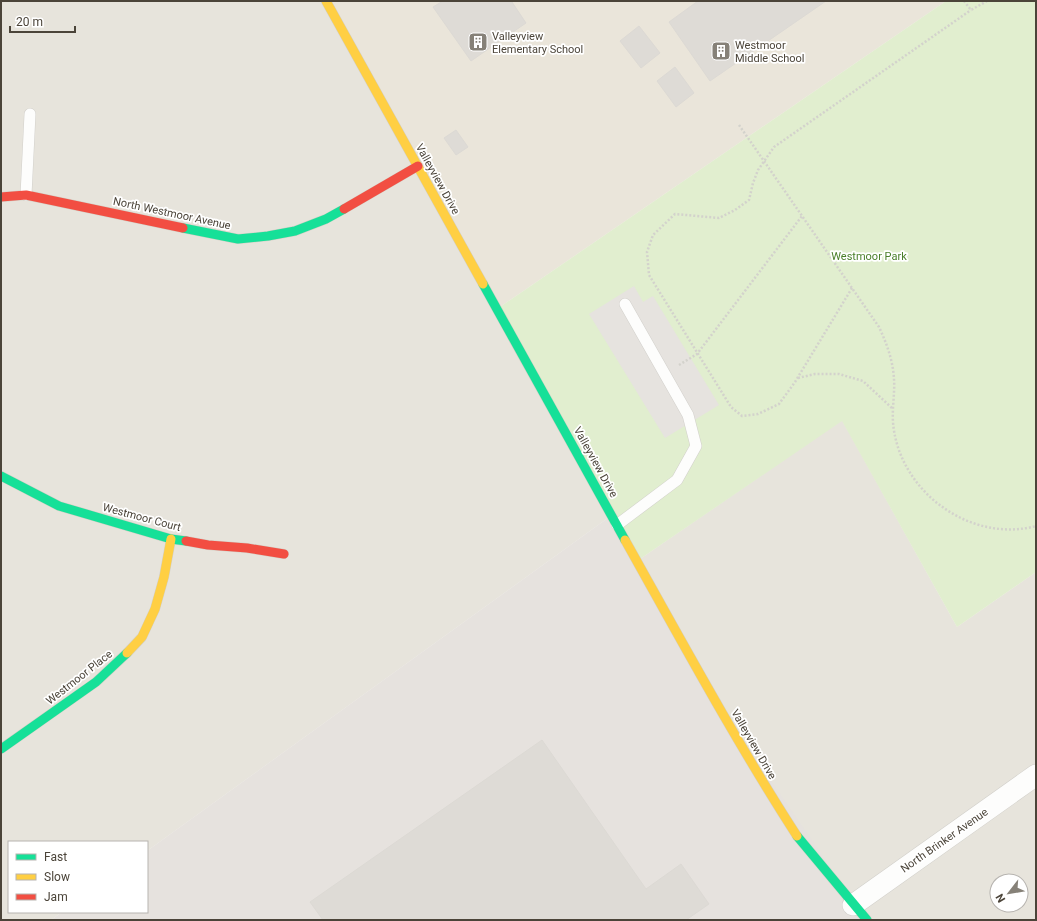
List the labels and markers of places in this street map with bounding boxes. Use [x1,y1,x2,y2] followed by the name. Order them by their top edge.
[492,30,583,56] place label: Valleyview Elementary School
[467,31,489,53] building icon: Valleyview Elementary School
[735,39,805,65] place label: Westmoor Middle School
[710,40,732,62] building icon: Westmoor Middle School

